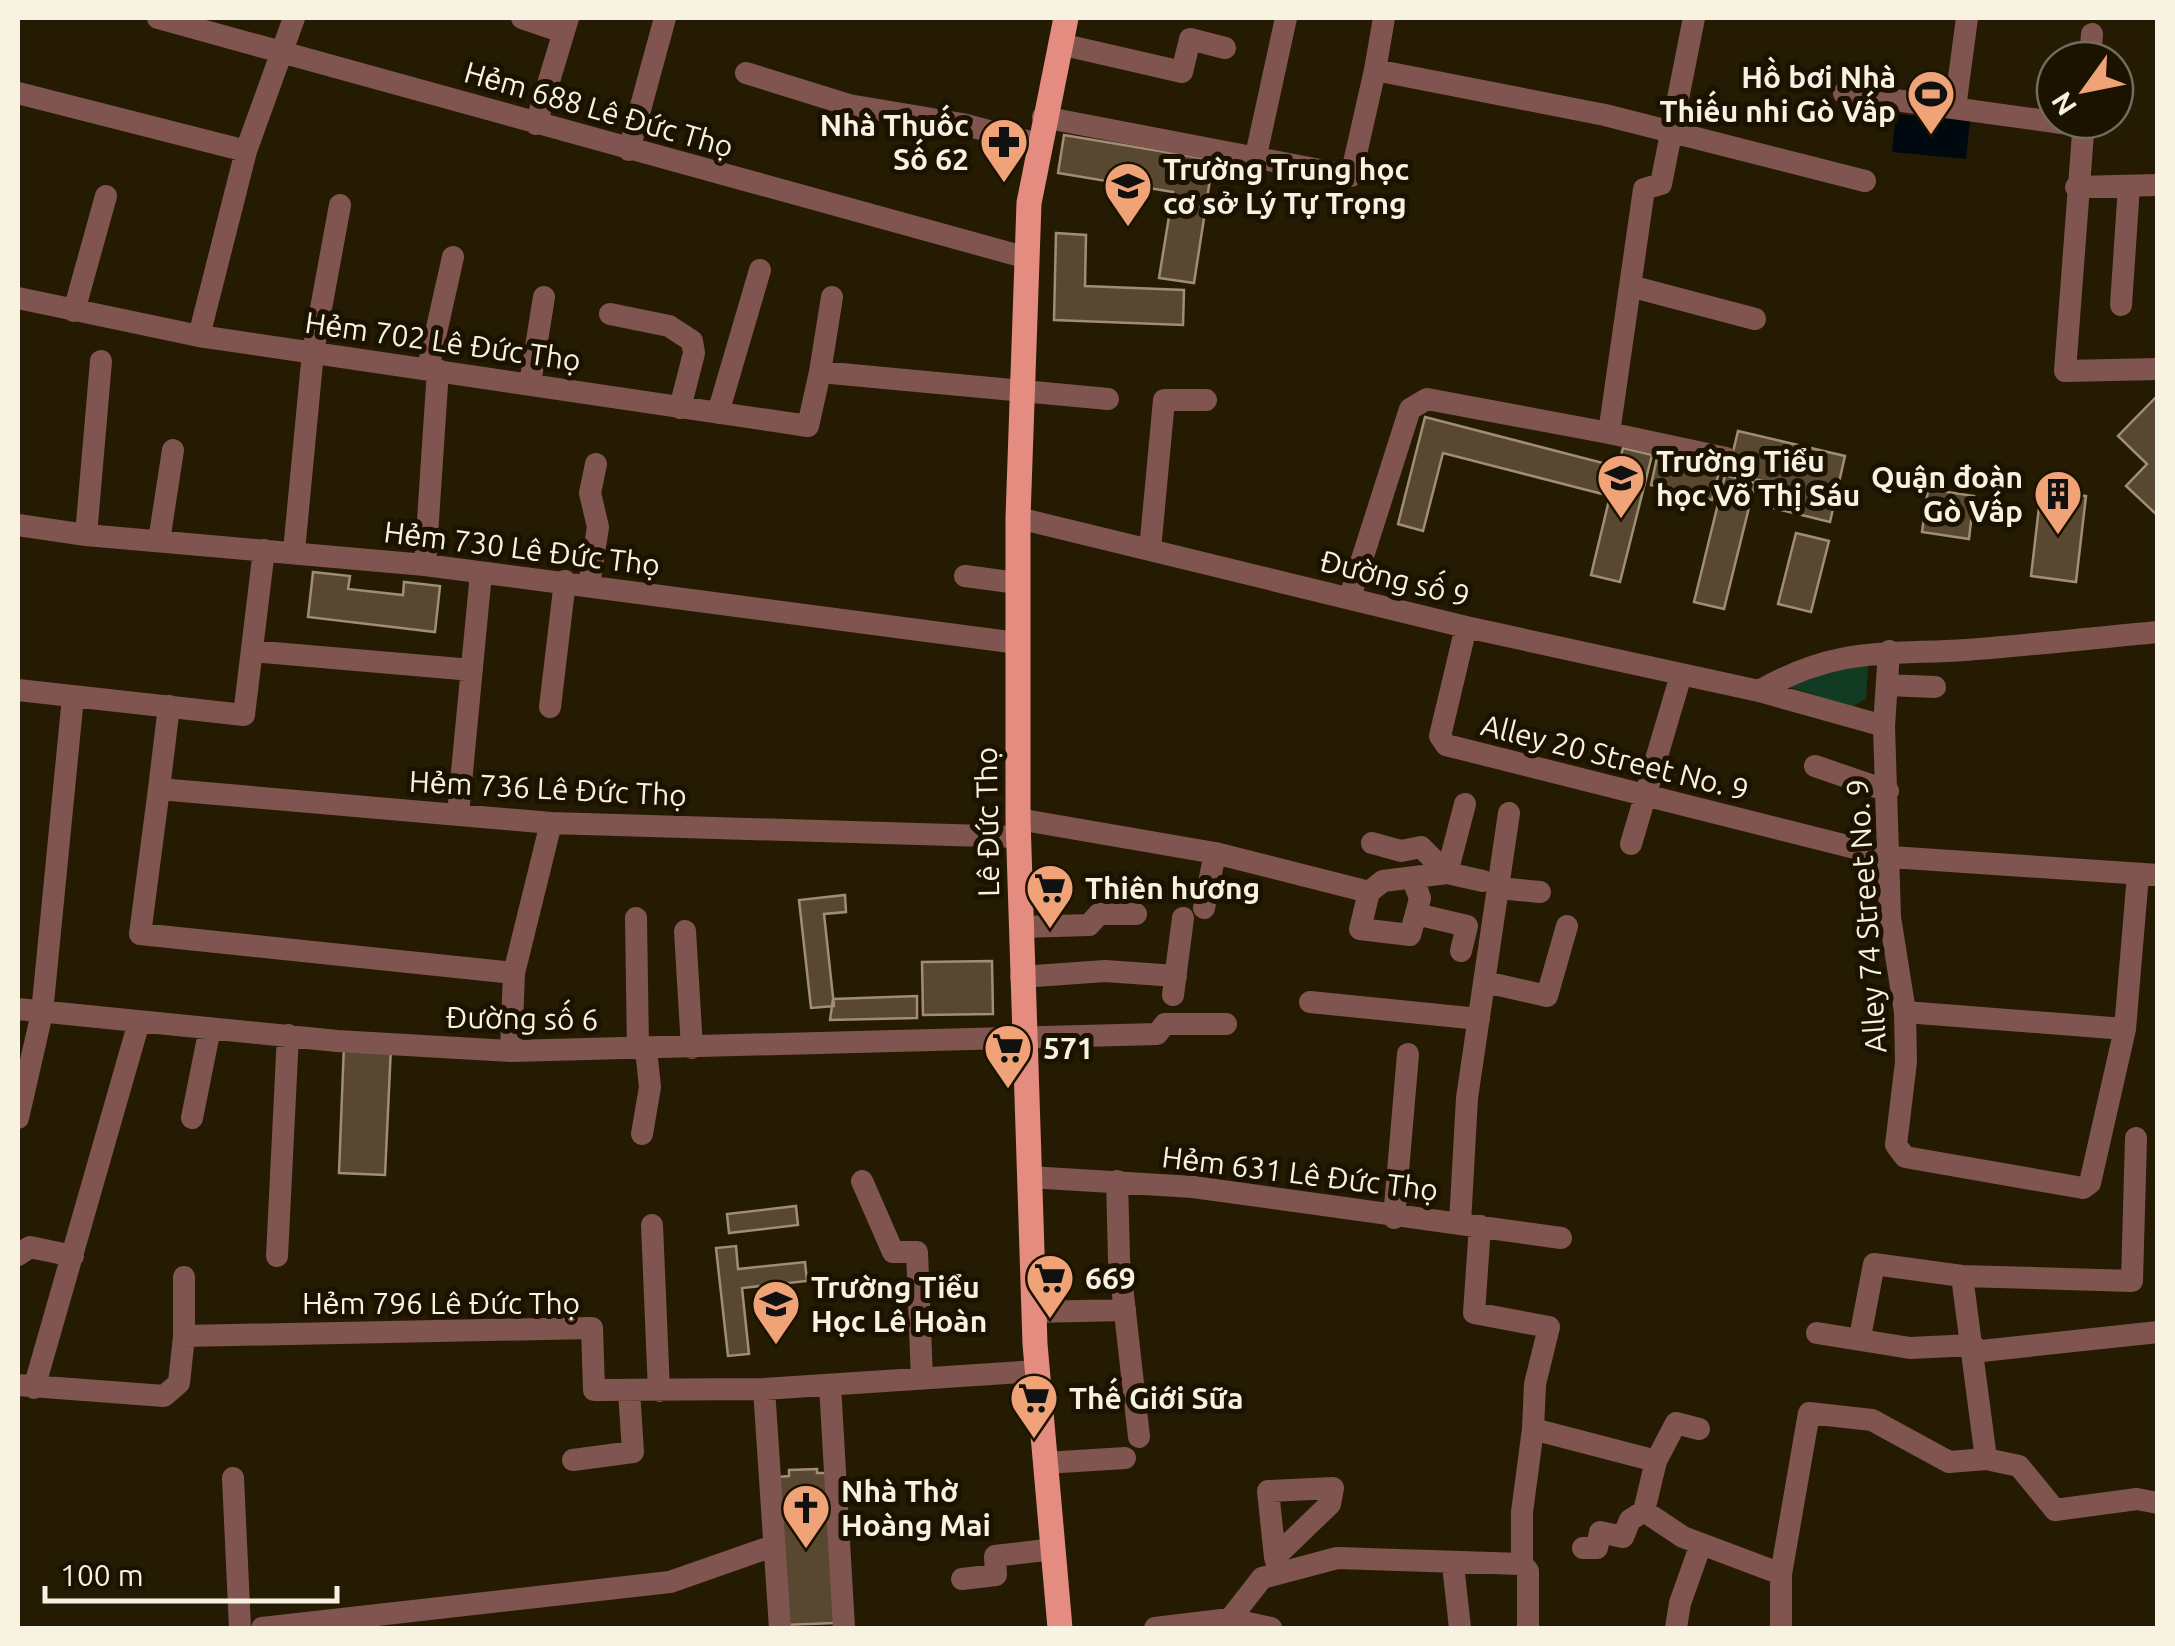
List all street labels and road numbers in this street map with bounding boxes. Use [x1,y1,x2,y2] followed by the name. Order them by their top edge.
[461,54,737,164] street label: Hẻm 688 Lê Đức Thọ
[303,305,583,377] street label: Hẻm 702 Lê Đức Thọ
[382,514,662,582] street label: Hẻm 730 Lê Đức Thọ
[1317,540,1474,613] street label: Đường số 9
[1478,707,1752,807] street label: Alley 20 Street No. 9
[969,747,1005,897] street label: Lê Đức Thọ
[408,764,688,812] street label: Hẻm 736 Lê Đức Thọ
[1839,778,1893,1054] street label: Alley 74 Street No. 9
[445,996,599,1036] street label: Đường số 6
[1160,1139,1440,1207] street label: Hẻm 631 Lê Đức Thọ
[302,1286,580,1320] street label: Hẻm 796 Lê Đức Thọ

